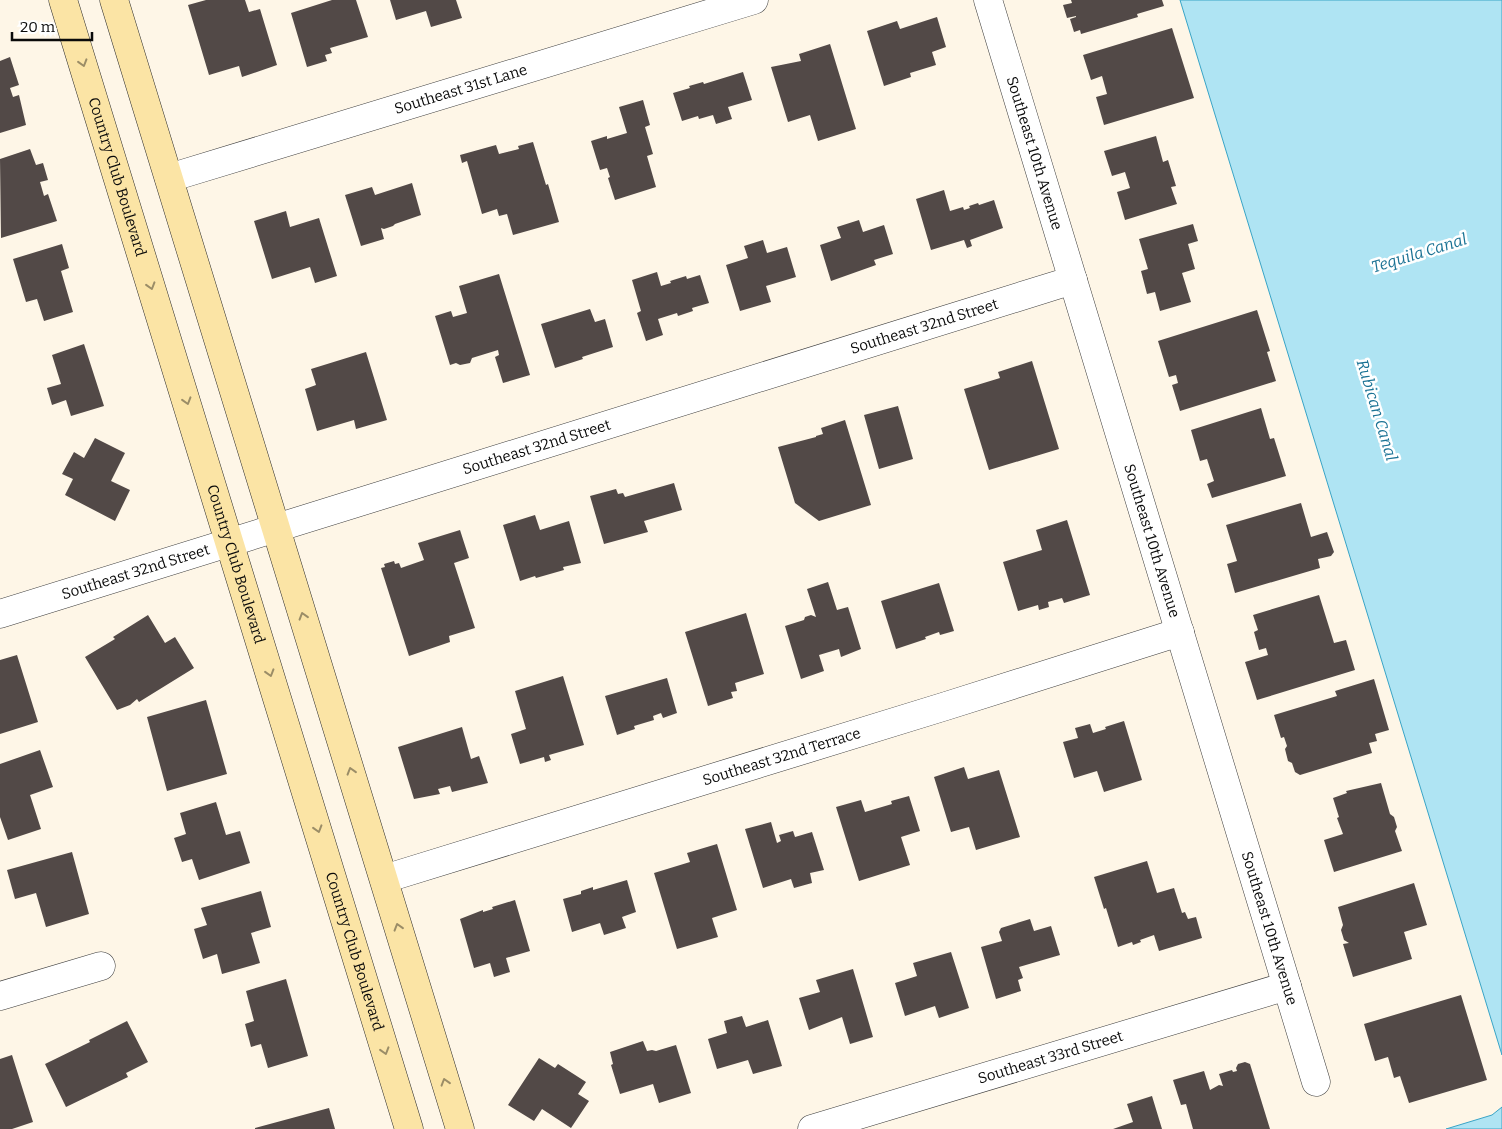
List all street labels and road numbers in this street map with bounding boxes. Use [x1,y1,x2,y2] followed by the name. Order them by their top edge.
[392,61,529,118] street label: Southeast 31st Lane
[1003,74,1066,232] street label: Southeast 10th Avenue
[84,95,150,259] street label: Country Club Boulevard
[848,295,1001,358] street label: Southeast 32nd Street
[460,415,613,478] street label: Southeast 32nd Street
[1120,462,1184,620] street label: Southeast 10th Avenue
[203,482,269,646] street label: Country Club Boulevard
[59,540,212,603] street label: Southeast 32nd Street
[700,724,863,789] street label: Southeast 32nd Terrace
[1238,849,1301,1007] street label: Southeast 10th Avenue
[322,870,387,1033] street label: Country Club Boulevard
[976,1027,1126,1088] street label: Southeast 33rd Street

